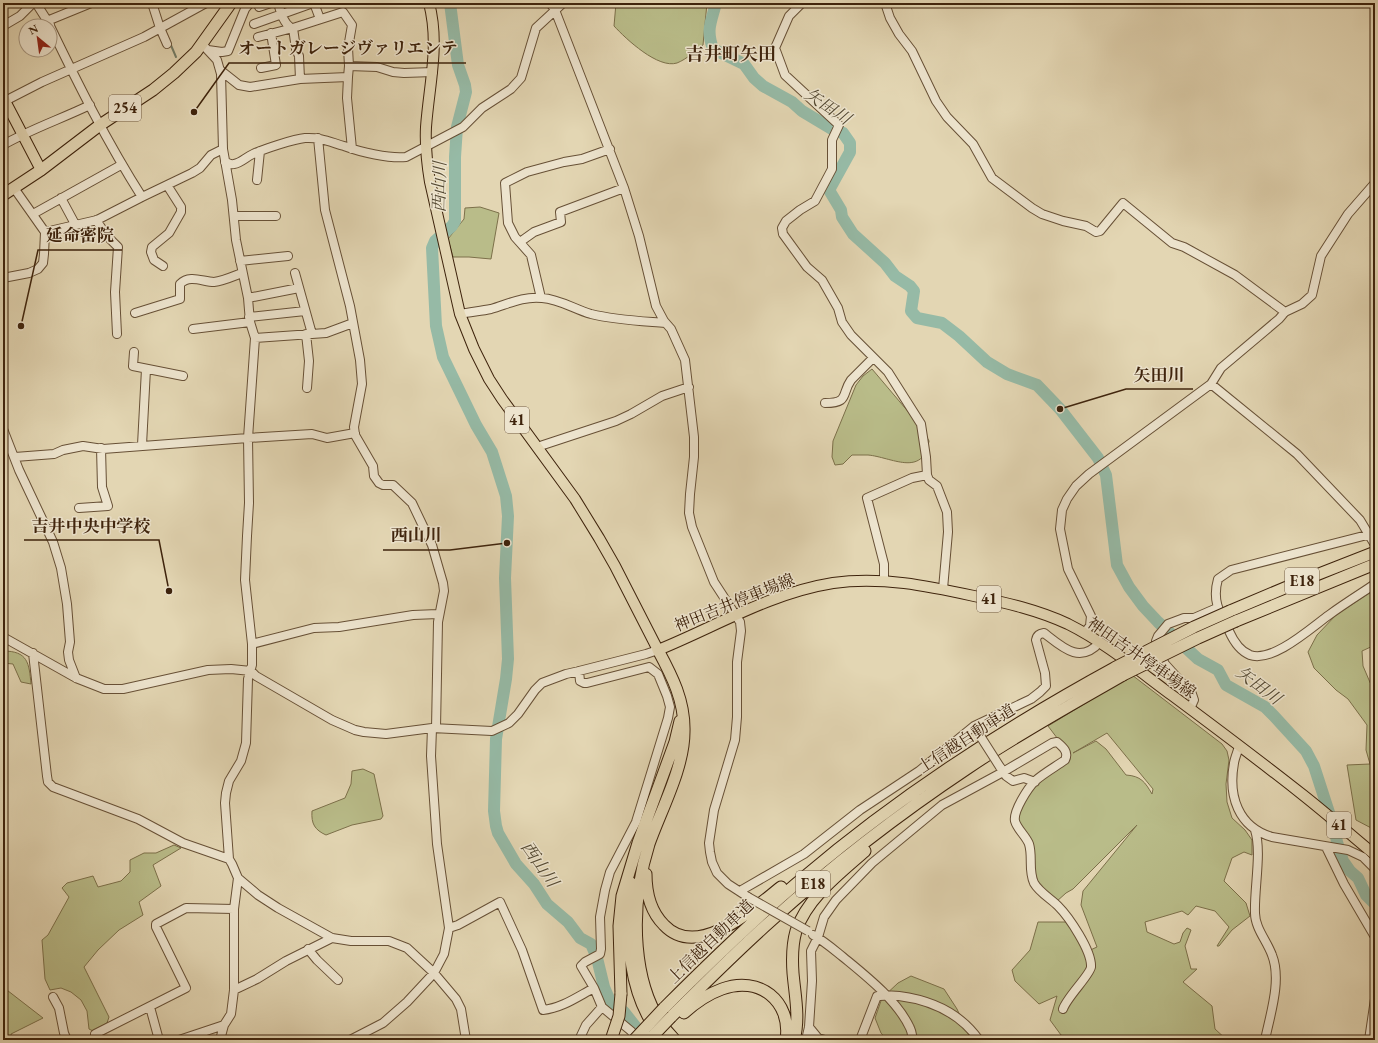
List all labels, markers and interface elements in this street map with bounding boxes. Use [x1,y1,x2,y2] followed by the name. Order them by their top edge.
[18,18,58,58] north arrow
[26,21,41,38] text: N
[229,34,466,63] callout: オートガレージヴァリエンテ
[238,37,458,59] text: オートガレージヴァリエンテ
[686,42,776,65] district label: 吉井町矢田
[801,83,857,130] water label: 矢田川
[109,95,141,121] road number: 254
[428,159,450,213] water label: 西山川
[38,221,122,250] callout: 延命密院
[46,224,114,246] text: 延命密院
[1126,360,1193,389] callout: 矢田川
[1134,364,1185,386] text: 矢田川
[505,407,529,433] road number: 41
[24,511,159,540] callout: 吉井中央中学校
[32,515,151,537] text: 吉井中央中学校
[383,521,450,550] callout: 西山川
[391,524,442,546] text: 西山川
[1285,568,1319,594] road number: E18
[671,569,797,636] street label: 神田吉井停車場線
[977,586,1001,612] road number: 41
[1083,612,1200,703] street label: 神田吉井停車場線
[1232,661,1288,710] water label: 矢田川
[914,699,1019,778] street label: 上信越自動車道
[1327,812,1351,838] road number: 41
[516,837,565,893] water label: 西山川
[796,871,830,897] road number: E18
[663,895,758,988] street label: 上信越自動車道

